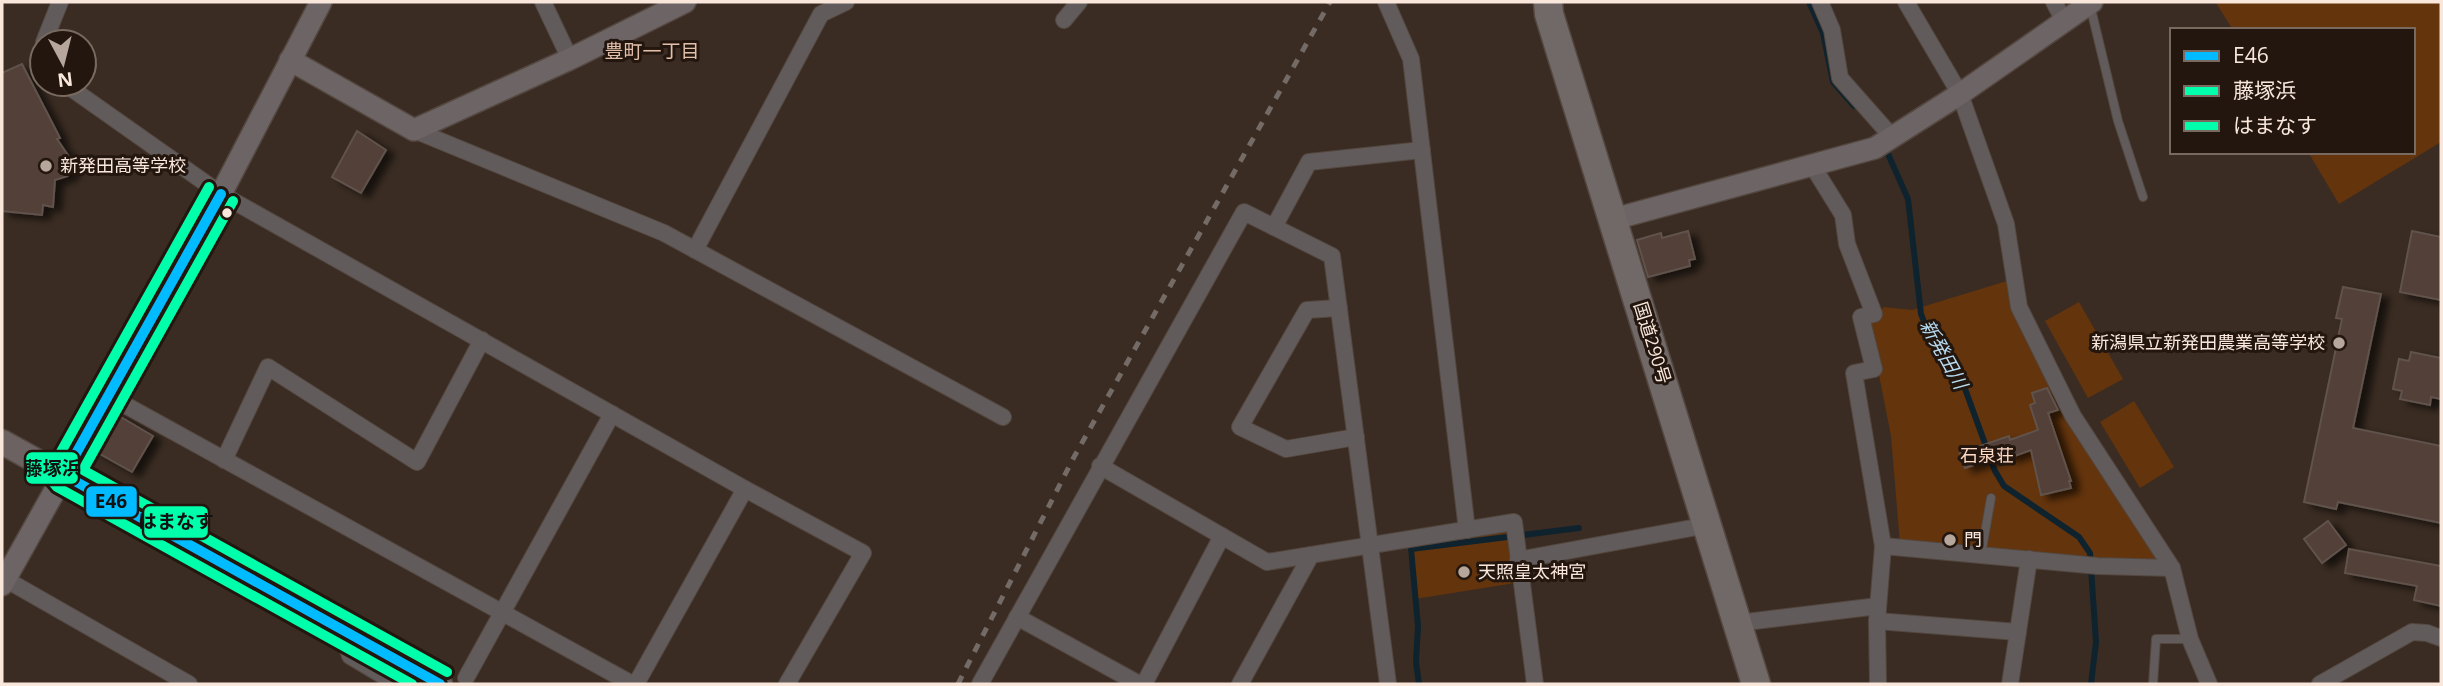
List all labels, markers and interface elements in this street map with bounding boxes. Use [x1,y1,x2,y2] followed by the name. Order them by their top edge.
[28,28,98,98] north arrow
[2170,28,2415,154] legend
[604,38,700,64] district label: 豊町一丁目
[2233,41,2269,69] text: E46
[56,66,74,94] text: N
[2233,76,2296,104] text: 藤塚浜
[2233,111,2317,139] text: はまなす
[60,153,186,177] place label: 新発田高等学校
[38,158,54,174] marker: 新発田高等学校
[220,206,234,220] unlabelled marker
[1629,299,1677,387] street label: 国道290号
[1914,314,1975,395] water label: 新発田川
[2091,330,2325,354] place label: 新潟県立新発田農業高等学校
[2331,335,2347,351] marker: 新潟県立新発田農業高等学校
[1960,443,2014,467] park label: 石泉荘
[25,451,79,485] line badge: 藤塚浜
[23,455,81,481] text: 藤塚浜
[85,485,138,518] line badge: E46
[95,488,127,514] text: E46
[143,505,209,539] line badge: はまなす
[138,508,214,534] text: はまなす
[1964,527,1982,551] place label: 門
[1942,532,1958,548] marker: 門
[1478,559,1586,583] place label: 天照皇太神宮
[1456,564,1472,580] marker: 天照皇太神宮

